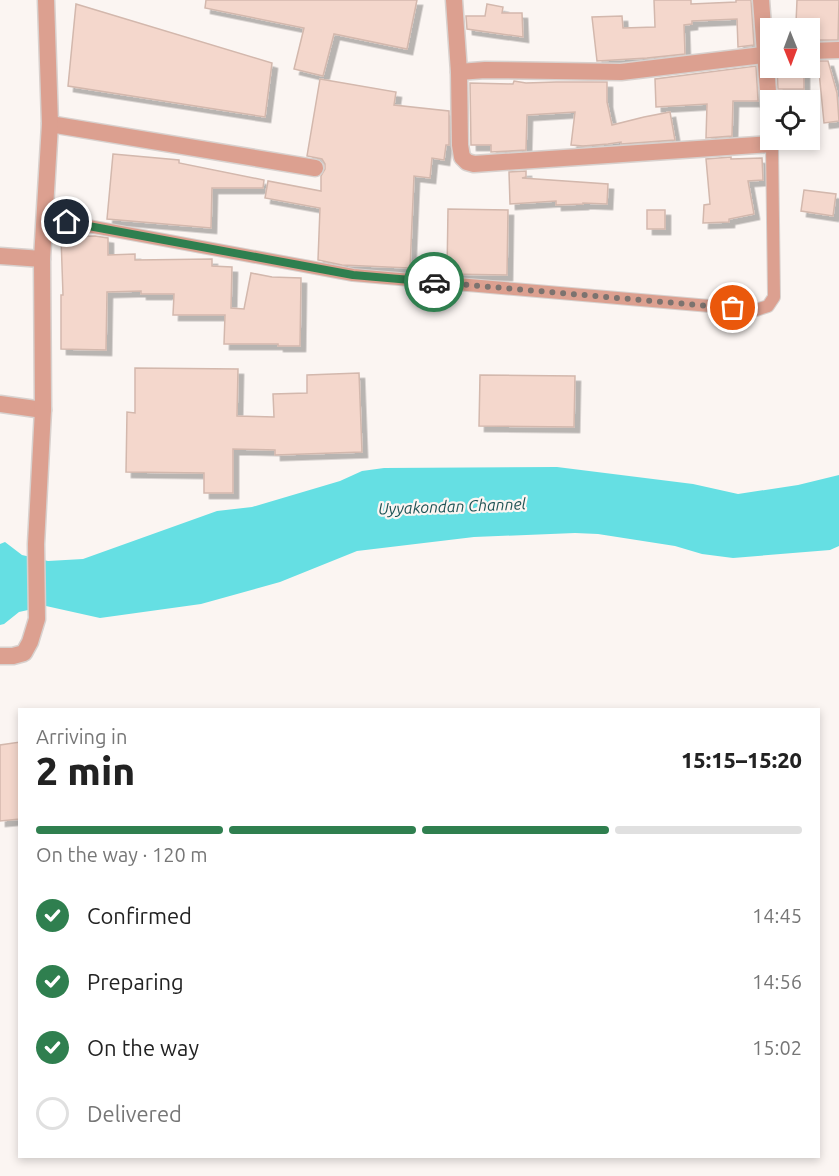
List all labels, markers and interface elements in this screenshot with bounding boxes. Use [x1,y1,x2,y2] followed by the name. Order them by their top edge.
[760,18,820,78] north arrow
[760,18,820,150] map controls
[760,90,820,150] button: locate
[41,196,92,247] pin
[50,205,83,238] icon: home
[404,252,464,312] courier
[418,266,451,299] icon: car
[707,282,758,333] pin
[716,291,749,324] icon: bag
[378,494,527,518] water label: Uyyakondan Channel
[36,725,127,748] text: Arriving in
[681,747,802,772] text: 15:15–15:20
[36,749,135,792] text: 2 min
[36,843,208,866] text: On the way · 120 m
[36,899,69,932] icon: check
[87,903,192,928] text: Confirmed
[752,904,802,927] text: 14:45
[36,965,69,998] icon: check
[87,969,184,994] text: Preparing
[752,970,802,993] text: 14:56
[36,1031,69,1064] icon: check
[87,1035,199,1060] text: On the way
[752,1036,802,1059] text: 15:02
[87,1101,182,1126] text: Delivered

